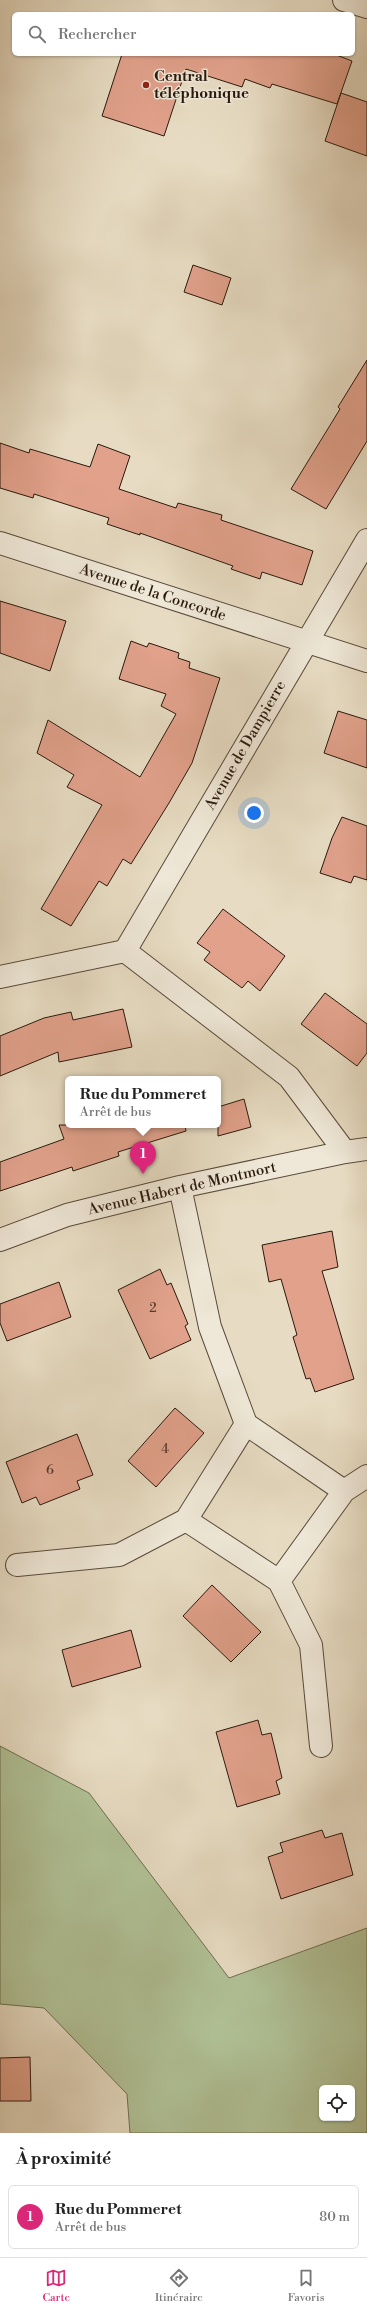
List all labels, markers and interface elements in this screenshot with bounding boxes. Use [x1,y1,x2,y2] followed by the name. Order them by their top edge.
[12,12,355,56] search box
[26,23,48,45] icon: search
[58,25,137,44] text: Rechercher
[154,67,249,103] place label: Central téléphonique
[141,80,151,90] marker: Central téléphonique
[76,559,229,625] street label: Avenue de la Concorde
[200,677,290,814] street label: Avenue de Dampierre
[244,803,264,823] your location
[65,1076,221,1128] popup
[80,1085,206,1104] text: Rue du Pommeret
[80,1104,151,1120] text: Arrêt de bus
[130,1141,156,1174] pin: 1
[85,1157,279,1220] street label: Avenue Habert de Montmort
[149,1300,157,1316] house number: 2
[161,1441,169,1457] house number: 4
[46,1462,54,1478] house number: 6
[319,2085,355,2121] map controls
[319,2085,355,2121] button: locate
[16,2148,111,2170] text: À proximité
[55,2200,181,2219] text: Rue du Pommeret
[27,2209,33,2225] text: 1
[319,2209,350,2225] text: 80 m
[55,2219,126,2235] text: Arrêt de bus
[42,2267,70,2305] tab: Carte
[155,2267,203,2305] tab: Itinéraire
[288,2267,325,2305] tab: Favoris

